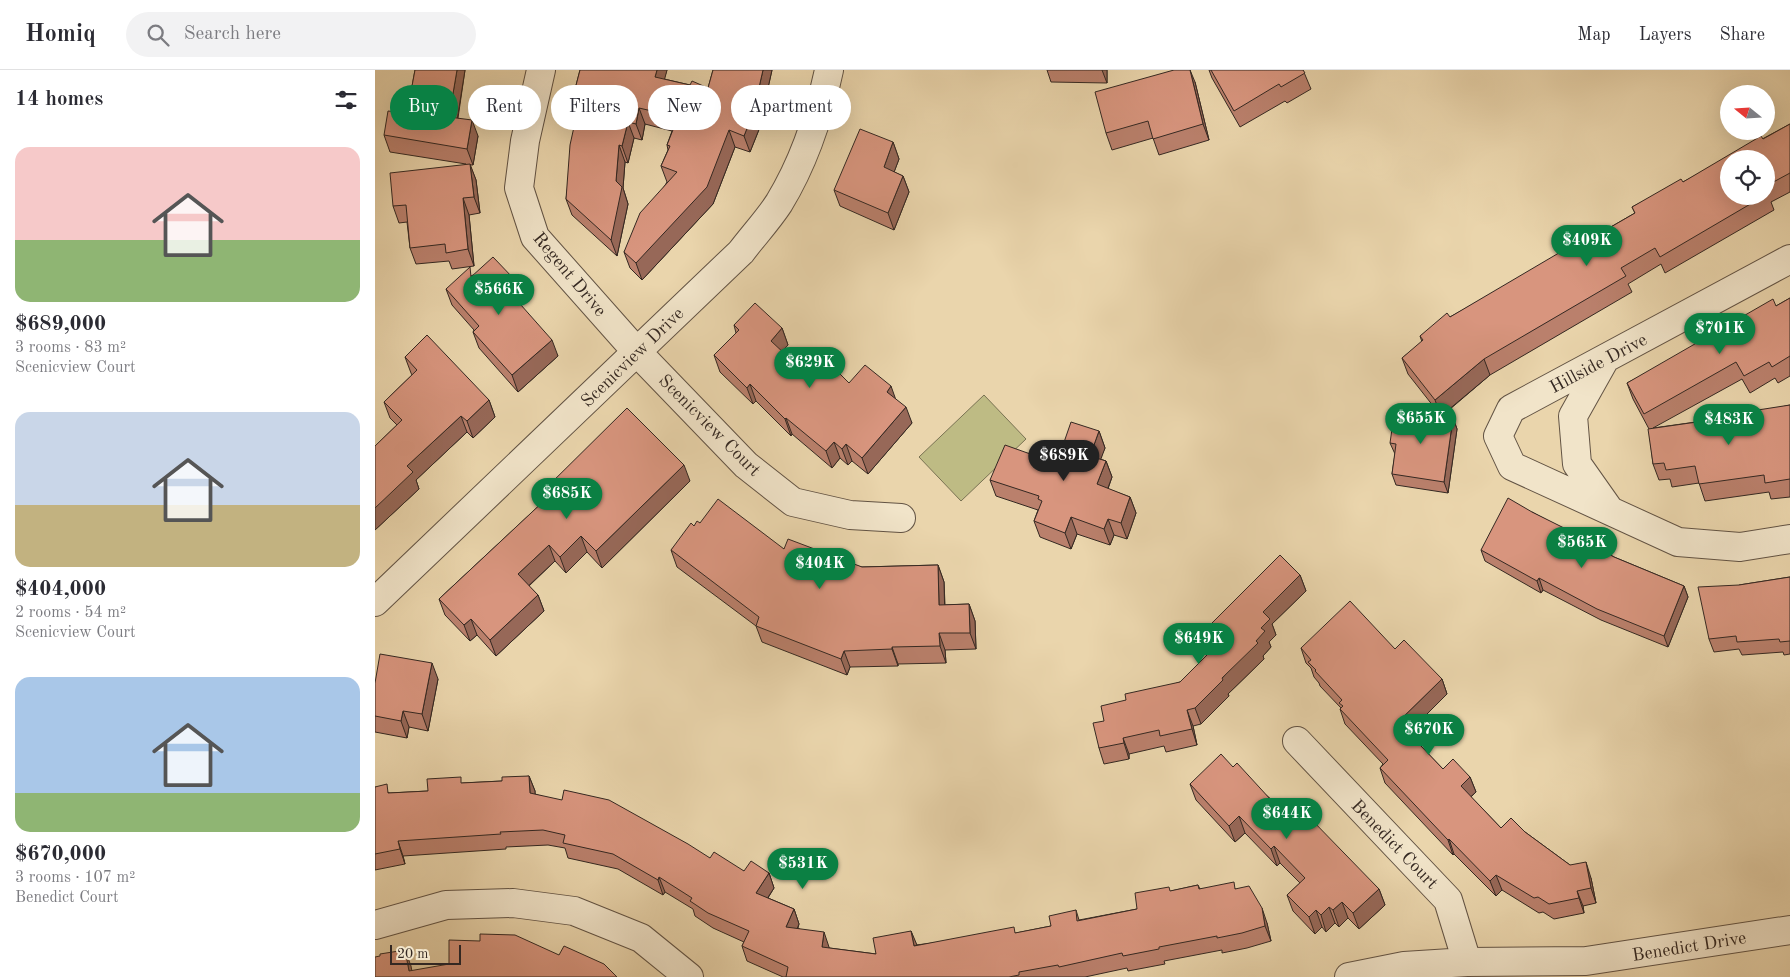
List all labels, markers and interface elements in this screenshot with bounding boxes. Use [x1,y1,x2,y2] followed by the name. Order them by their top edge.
[126,12,476,57] search box
[144,21,172,49] icon: search
[25,23,96,47] text: Homiq
[184,25,281,44] text: Search here
[1577,26,1611,44] text: Map
[1639,26,1691,44] text: Layers
[1719,26,1765,44] text: Share
[390,85,458,130] chip: Buy
[468,85,541,130] chip: Rent
[551,85,638,130] chip: Filters
[648,85,721,130] chip: New
[731,85,851,130] chip: Apartment
[1720,85,1775,140] north arrow
[1720,85,1775,205] map controls
[332,86,360,114] icon: filters
[15,89,103,110] text: 14 homes
[1720,150,1775,205] button: locate
[143,180,233,270] icon: home
[1552,224,1622,267] pin: $409K
[529,229,609,320] street label: Regent Drive
[1562,233,1612,249] text: $409K
[464,274,534,316] pin: $566K
[474,282,524,298] text: $566K
[578,304,687,411] street label: Scenicview Drive
[1685,312,1755,355] pin: $701K
[15,314,106,335] text: $689,000
[1695,321,1745,337] text: $701K
[1547,331,1650,397] street label: Hillside Drive
[15,340,126,356] text: 3 rooms · 83 m²
[775,346,845,389] pin: $629K
[785,355,835,371] text: $629K
[15,360,136,376] text: Scenicview Court
[655,371,764,480] street label: Scenicview Court
[1386,402,1456,445] pin: $655K
[1694,404,1764,446] pin: $483K
[1396,411,1446,427] text: $655K
[1704,412,1754,428] text: $483K
[1029,440,1099,482] pin: $689K
[143,445,233,535] icon: home
[1039,448,1089,464] text: $689K
[532,478,602,520] pin: $685K
[542,486,592,502] text: $685K
[1547,526,1617,569] pin: $565K
[1557,535,1607,551] text: $565K
[785,548,855,590] pin: $404K
[795,556,845,572] text: $404K
[15,579,106,600] text: $404,000
[15,605,126,621] text: 2 rooms · 54 m²
[1164,622,1234,665] pin: $649K
[15,625,136,641] text: Scenicview Court
[1174,631,1224,647] text: $649K
[143,710,233,800] icon: home
[1394,714,1464,756] pin: $670K
[1404,722,1454,738] text: $670K
[1347,797,1441,893] street label: Benedict Court
[1252,798,1322,840] pin: $644K
[1262,806,1312,822] text: $644K
[15,844,106,865] text: $670,000
[768,848,838,890] pin: $531K
[778,856,828,872] text: $531K
[15,870,135,886] text: 3 rooms · 107 m²
[15,890,119,906] text: Benedict Court
[1631,929,1748,965] street label: Benedict Drive
[390,942,461,965] scale bar
[397,947,428,961] text: 20 m

